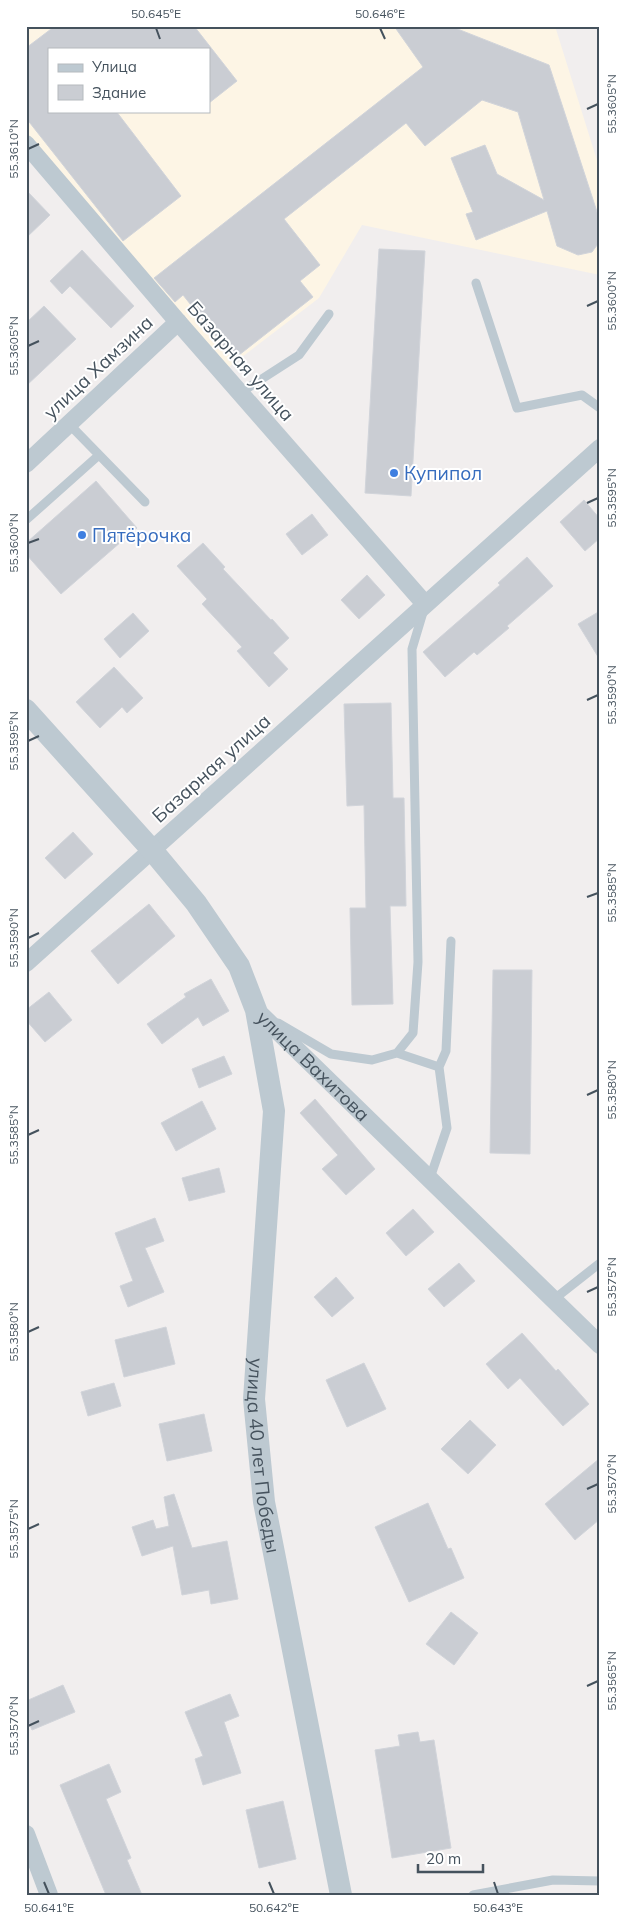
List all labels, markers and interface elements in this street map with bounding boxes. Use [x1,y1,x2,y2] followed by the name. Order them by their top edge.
[131,6,181,21] text: 50.645°E
[355,6,405,21] text: 50.646°E
[48,48,210,112] legend
[91,57,137,76] text: Улица
[604,74,619,134] text: 55.3605°N
[92,83,146,102] text: Здание
[6,119,21,179] text: 55.3610°N
[604,271,619,331] text: 55.3600°N
[182,296,300,426] street label: Базарная улица
[38,310,158,424] street label: улица Хамзина
[6,316,21,376] text: 55.3605°N
[404,461,482,485] place label: Купипол
[388,467,400,479] marker: Купипол
[604,468,619,528] text: 55.3595°N
[6,513,21,573] text: 55.3600°N
[92,523,191,547] place label: Пятёрочка
[76,529,88,541] marker: Пятёрочка
[604,665,619,725] text: 55.3590°N
[147,709,275,827] street label: Базарная улица
[6,711,21,771] text: 55.3595°N
[604,863,619,923] text: 55.3585°N
[6,908,21,968] text: 55.3590°N
[252,1005,375,1126] street label: улица Вахитова
[604,1060,619,1120] text: 55.3580°N
[6,1105,21,1165] text: 55.3585°N
[604,1257,619,1317] text: 55.3575°N
[6,1302,21,1362] text: 55.3580°N
[242,1357,286,1555] street label: улица 40 лет Победы
[604,1454,619,1514] text: 55.3570°N
[6,1499,21,1559] text: 55.3575°N
[604,1651,619,1711] text: 55.3565°N
[6,1696,21,1756] text: 55.3570°N
[418,1841,484,1873] scale bar
[426,1849,461,1868] text: 20 m
[24,1900,74,1915] text: 50.641°E
[249,1900,299,1915] text: 50.642°E
[473,1900,523,1915] text: 50.643°E

